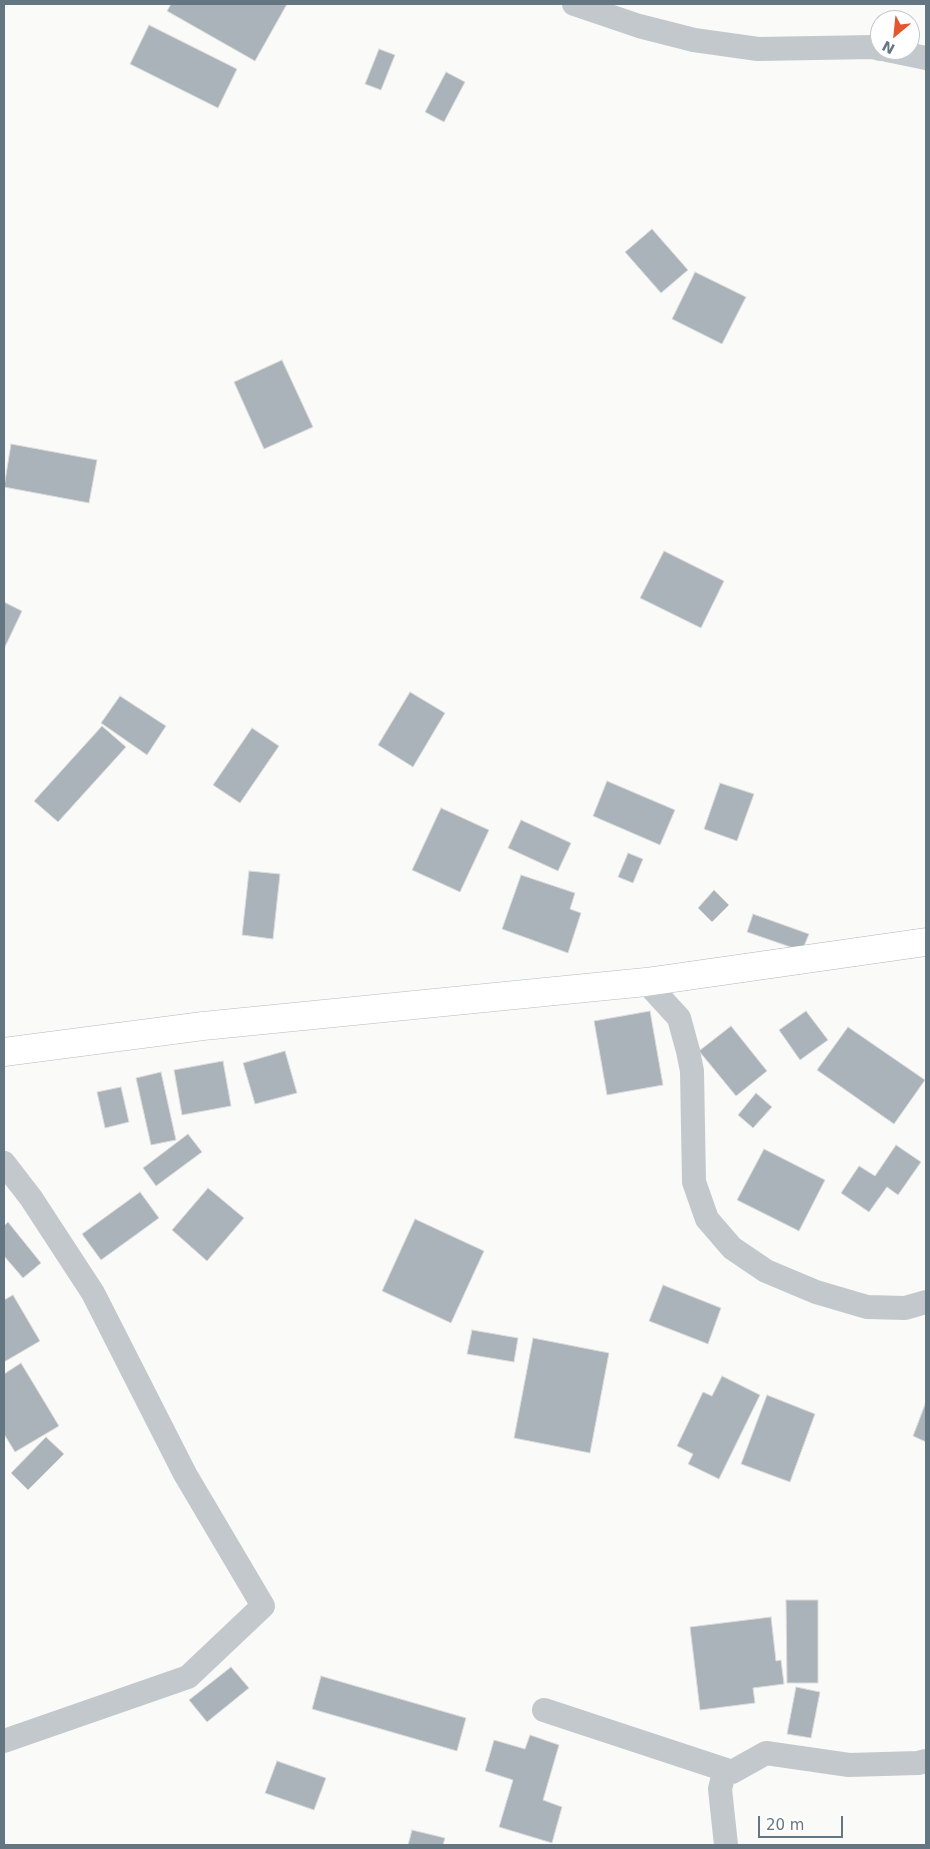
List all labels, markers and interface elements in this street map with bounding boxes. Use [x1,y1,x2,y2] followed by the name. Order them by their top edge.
[870,10,920,60] north arrow
[879,38,897,57] text: N
[760,1806,845,1838] scale bar
[766,1816,804,1834] text: 20 m

